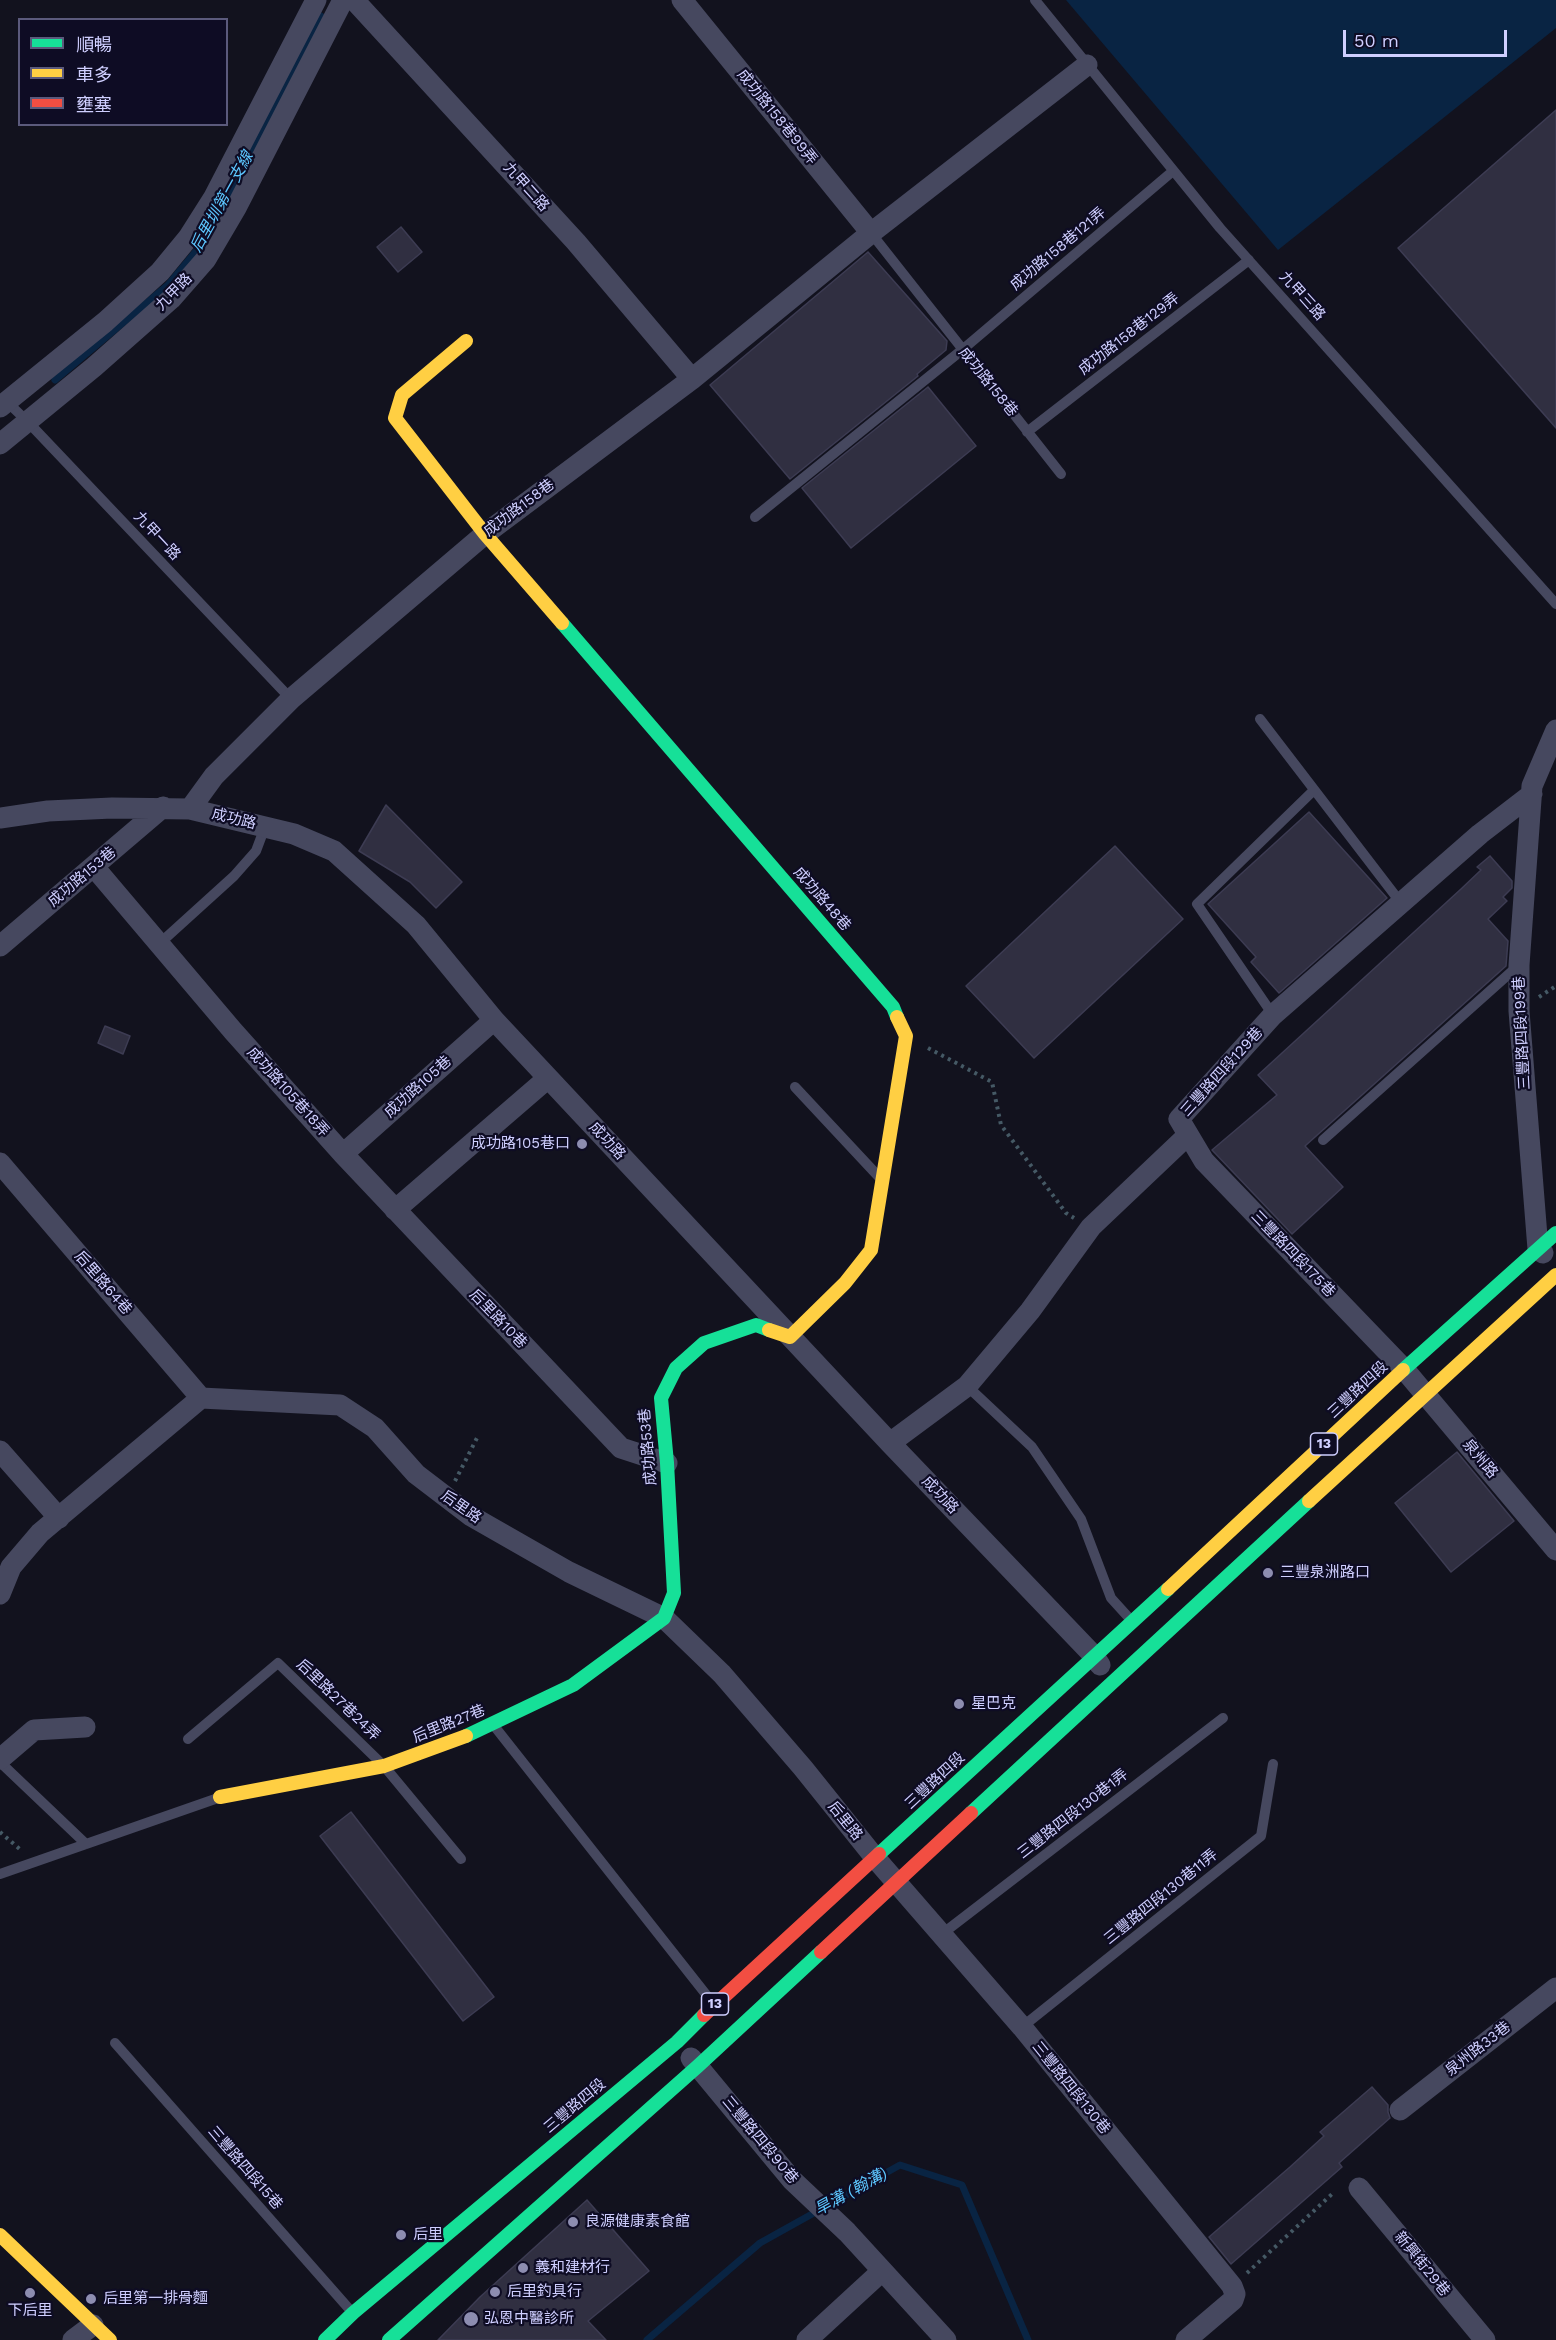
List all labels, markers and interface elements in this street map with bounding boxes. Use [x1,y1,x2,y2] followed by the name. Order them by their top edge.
[18,18,228,126] legend
[1346,18,1510,56] scale bar
[1354,30,1399,51] text: 50 m
[76,34,112,55] text: 順暢
[76,64,112,85] text: 車多
[733,66,821,168] street label: 成功路158巷99弄
[76,94,112,115] text: 壅塞
[186,148,258,256] water label: 后里圳第一支線
[499,159,553,215] street label: 九甲二路
[1007,204,1109,294] street label: 成功路158巷121弄
[1275,268,1329,324] street label: 九甲三路
[152,270,196,314] street label: 九甲路
[1075,289,1183,379] street label: 成功路158巷129弄
[955,344,1021,420] street label: 成功路158巷
[480,476,558,540] street label: 成功路158巷
[130,508,184,564] street label: 九甲一路
[210,805,258,833] street label: 成功路
[44,843,120,911] street label: 成功路153巷
[789,864,855,934] street label: 成功路48巷
[1510,975,1534,1091] street label: 三豐路四段199巷
[1177,1024,1267,1120] street label: 三豐路四段129巷
[243,1044,333,1140] street label: 成功路105巷18弄
[381,1052,455,1122] street label: 成功路105巷
[585,1118,629,1164] street label: 成功路
[471,1135,570,1153] place label: 成功路105巷口
[575,1137,589,1151] marker: 成功路105巷口
[1247,1207,1339,1301] street label: 三豐路四段175巷
[71,1248,135,1318] street label: 后里路64巷
[465,1286,531,1352] street label: 后里路10巷
[1324,1358,1392,1422] street label: 三豐路四段
[636,1408,660,1486] street label: 成功路53巷
[1310,1433,1338,1455] road number: 13
[1459,1436,1501,1482] street label: 泉州路
[918,1473,962,1517] street label: 成功路
[437,1487,485,1527] street label: 后里路
[1280,1564,1370,1582] place label: 三豐泉洲路口
[1261,1566,1275,1580] marker: 三豐泉洲路口
[292,1656,384,1744] street label: 后里路27巷24弄
[971,1695,1016,1713] place label: 星巴克
[952,1697,966,1711] marker: 星巴克
[410,1701,488,1747] street label: 后里路27巷
[901,1749,969,1813] street label: 三豐路四段
[1014,1765,1132,1863] street label: 三豐路四段130巷1弄
[824,1798,866,1844] street label: 后里路
[1101,1846,1221,1948] street label: 三豐路四段130巷11弄
[702,1993,728,2015] road number: 13
[1442,2018,1514,2080] street label: 泉州路33巷
[1028,2038,1114,2138] street label: 三豐路四段130巷
[540,2075,610,2137] street label: 三豐路四段
[718,2093,802,2187] street label: 三豐路四段90巷
[204,2123,286,2213] street label: 三豐路四段15巷
[811,2164,891,2220] water label: 旱溝 (翰溝)
[585,2213,690,2231] place label: 良源健康素食館
[566,2215,580,2229] marker: 良源健康素食館
[413,2226,443,2244] place label: 后里
[394,2228,408,2242] marker: 后里
[1390,2228,1454,2300] street label: 新興街29巷
[535,2259,610,2277] place label: 義和建材行
[516,2261,530,2275] marker: 義和建材行
[507,2283,582,2301] place label: 后里釣具行
[488,2285,502,2299] marker: 后里釣具行
[23,2286,37,2300] marker: 下后里
[103,2290,208,2308] place label: 后里第一排骨麵
[84,2292,98,2306] marker: 后里第一排骨麵
[8,2302,52,2320] place label: 下后里
[462,2310,480,2328] marker: 弘恩中醫診所
[484,2310,574,2328] place label: 弘恩中醫診所

